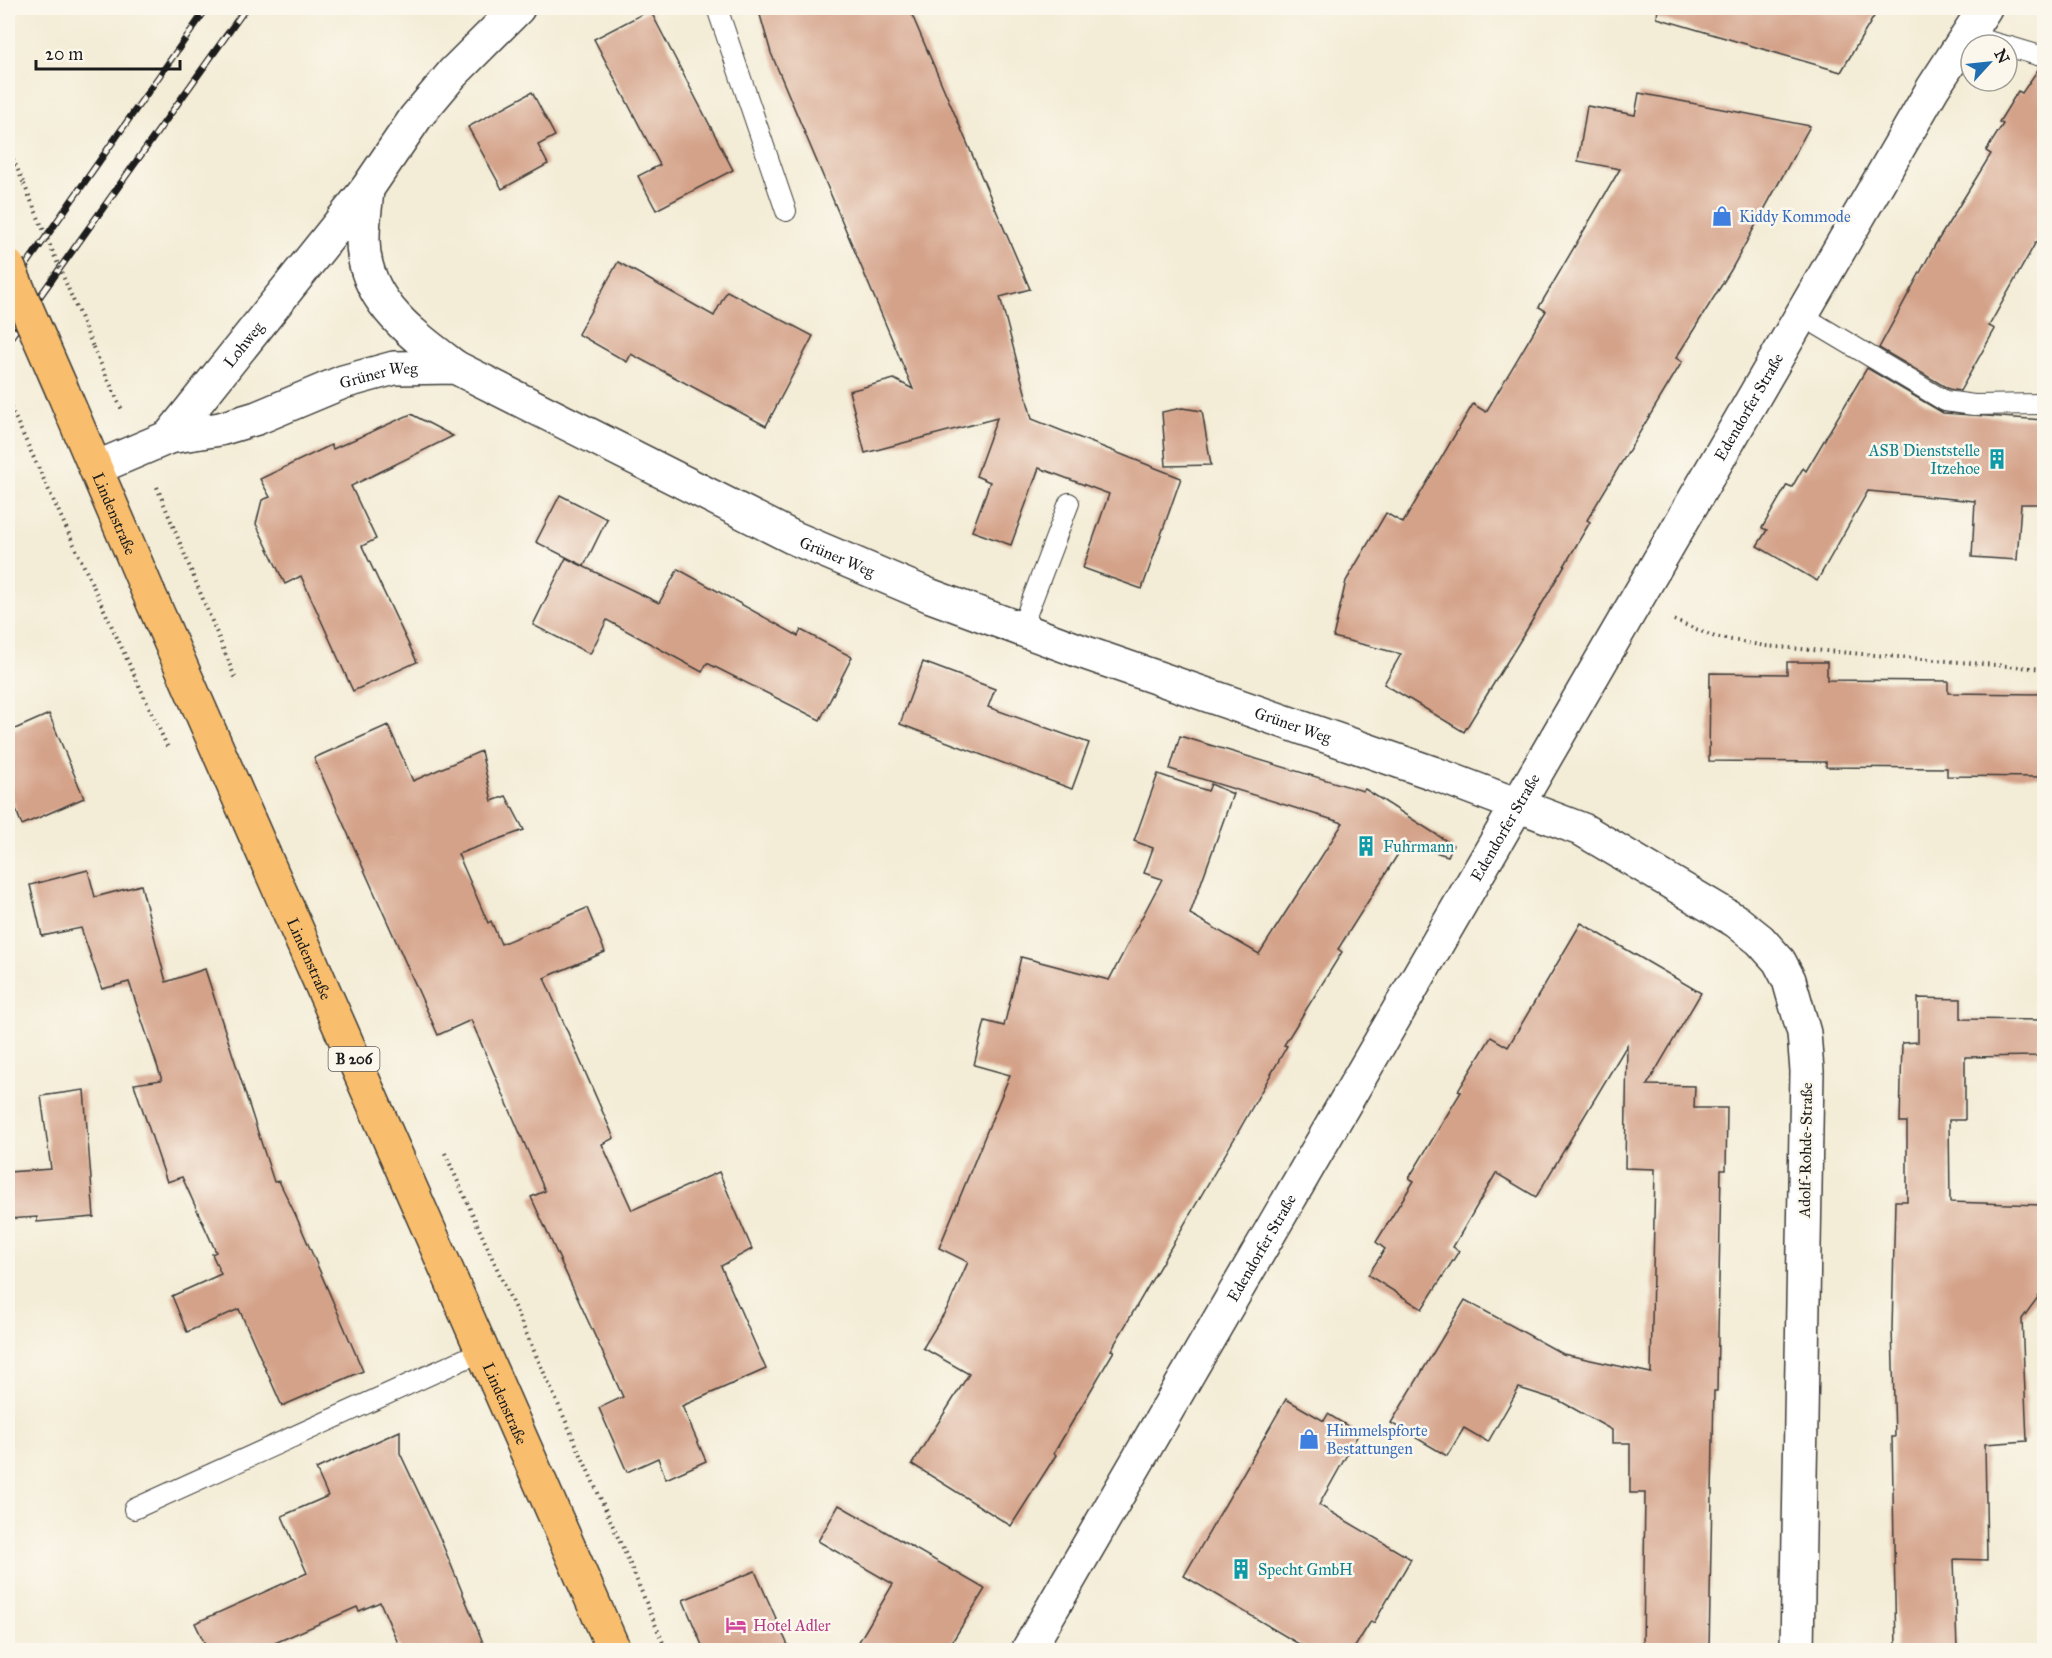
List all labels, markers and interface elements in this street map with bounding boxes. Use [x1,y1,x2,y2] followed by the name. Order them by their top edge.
[36,33,180,71] scale bar
[1959,33,2019,93] north arrow
[45,43,83,65] text: 20 m
[1990,46,2014,67] text: N
[1710,204,1734,228] shop icon: Kiddy Kommode
[1739,207,1851,226] place label: Kiddy Kommode
[219,317,269,371] street label: Lohweg
[1710,349,1788,464] street label: Edendorfer Straße
[337,359,418,393] street label: Grüner Weg
[1868,441,1980,478] place label: ASB Dienststelle Itzehoe
[1985,447,2009,471] building icon: ASB Dienststelle Itzehoe
[88,470,140,558] street label: Lindenstraße
[797,532,878,582] street label: Grüner Weg
[1252,703,1334,748] street label: Grüner Weg
[1467,770,1544,884] street label: Edendorfer Straße
[1354,834,1378,858] building icon: Fuhrmann
[1383,837,1455,856] place label: Fuhrmann
[283,915,336,1003] street label: Lindenstraße
[328,1047,380,1071] road number: B 206
[1795,1082,1816,1219] street label: Adolf-Rohde-Straße
[1223,1191,1300,1305] street label: Edendorfer Straße
[479,1360,531,1448] street label: Lindenstraße
[1326,1421,1428,1459] place label: Himmelspforte Bestattungen
[1297,1427,1321,1451] shop icon: Himmelspforte Bestattungen
[1229,1557,1253,1581] building icon: Specht GmbH
[1258,1560,1353,1579] place label: Specht GmbH
[724,1613,748,1637] hotel icon: Hotel Adler
[753,1616,831,1635] place label: Hotel Adler

